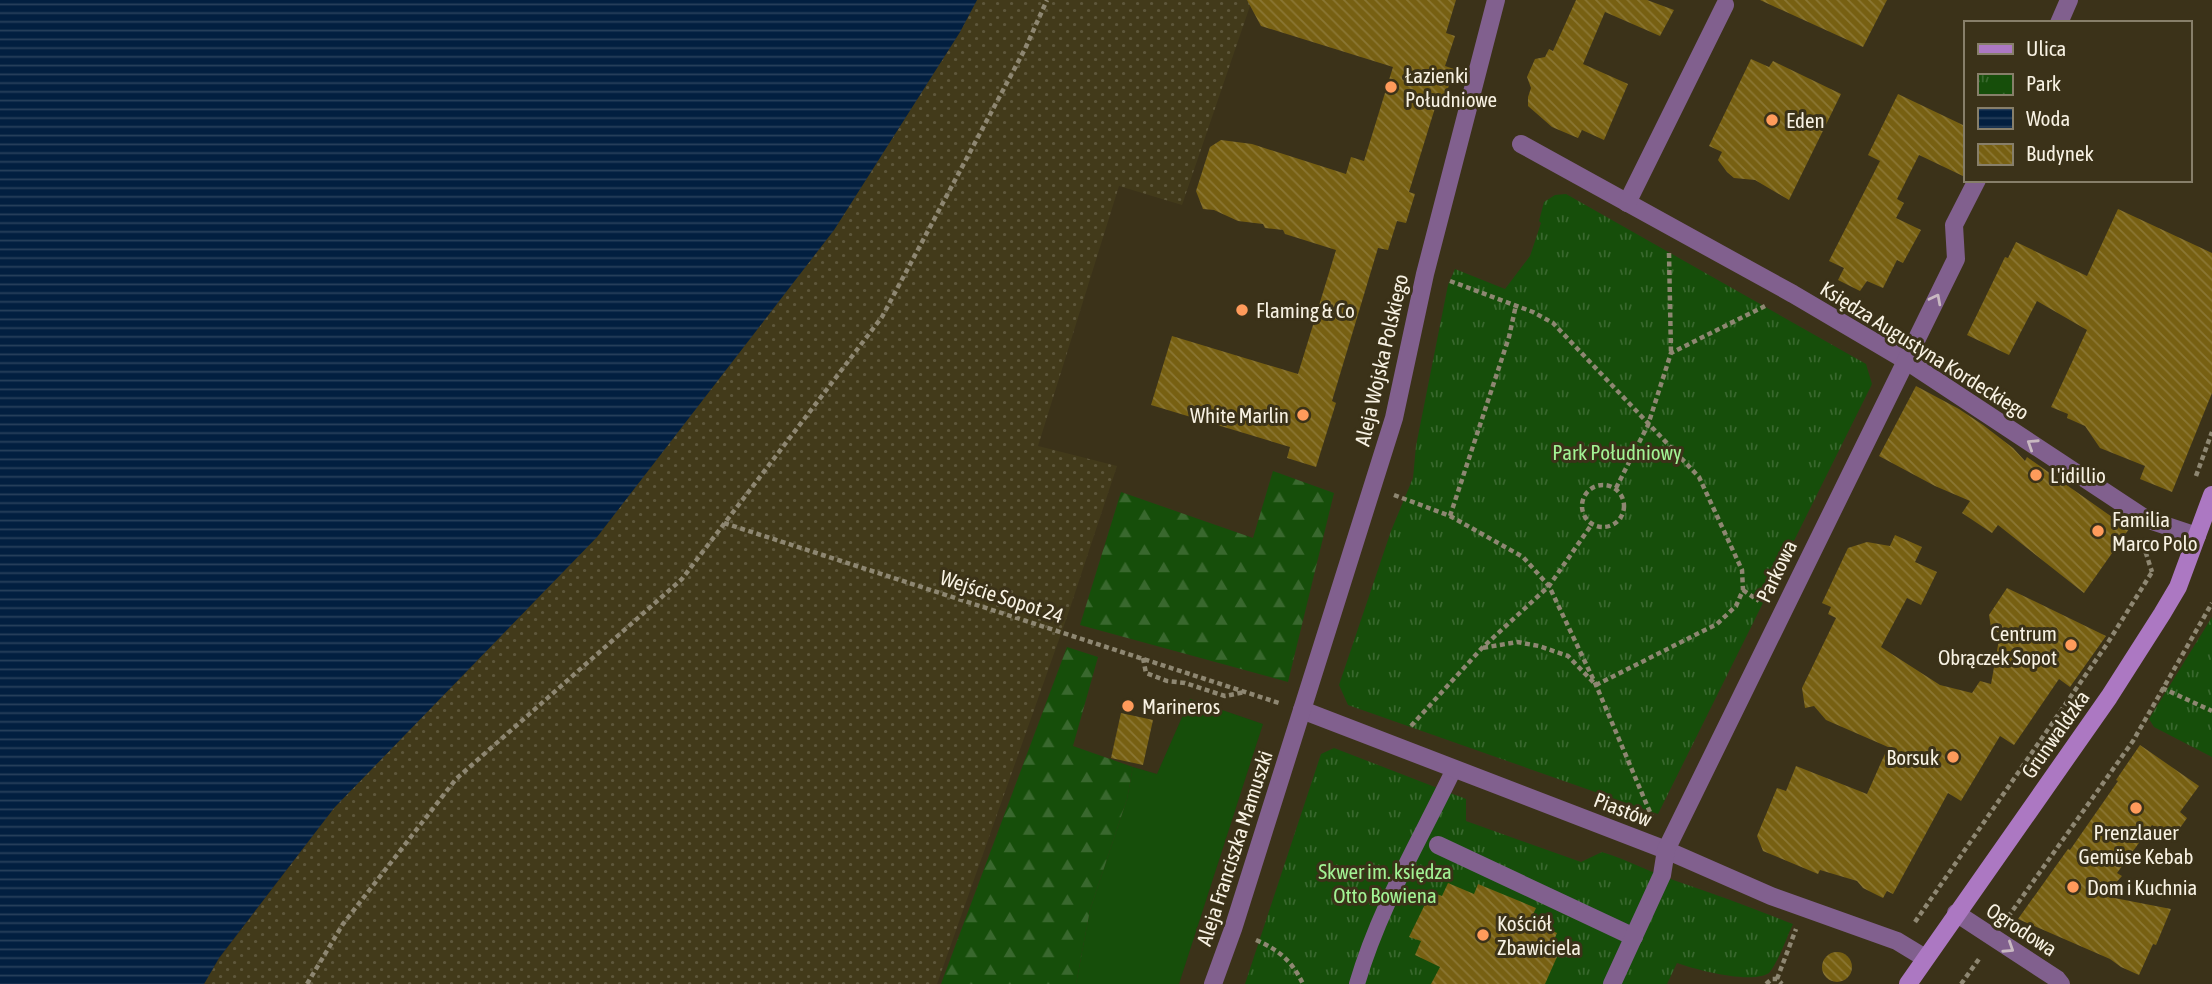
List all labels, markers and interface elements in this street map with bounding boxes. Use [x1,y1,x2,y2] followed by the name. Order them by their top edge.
[1964,21,2191,182] legend
[2026,36,2066,60] text: Ulica
[1405,63,1497,111] place label: Łazienki Południowe
[2026,71,2061,95] text: Park
[1383,79,1399,95] marker: Łazienki Południowe
[2026,106,2070,130] text: Woda
[1786,108,1825,132] place label: Eden
[1764,112,1780,128] marker: Eden
[2026,141,2094,165] text: Budynek
[1350,272,1412,448] street label: Aleja Wojska Polskiego
[1816,276,2034,424] street label: Księdza Augustyna Kordeckiego
[1927,294,1941,306] one-way arrow
[1256,298,1355,322] place label: Flaming & Co
[1234,302,1250,318] marker: Flaming & Co
[1190,403,1289,427] place label: White Marlin
[1295,407,1311,423] marker: White Marlin
[2026,439,2039,452] one-way arrow
[1552,440,1682,464] park label: Park Południowy
[2050,463,2106,487] place label: L'idillio
[2028,467,2044,483] marker: L'idillio
[2112,507,2198,555] place label: Familia Marco Polo
[2090,523,2106,539] marker: Familia Marco Polo
[1751,536,1801,606] street label: Parkowa
[937,565,1067,627] street label: Wejście Sopot 24
[1938,621,2057,669] place label: Centrum Obrączek Sopot
[2063,637,2079,653] marker: Centrum Obrączek Sopot
[2016,685,2094,783] street label: Grunwaldzka
[1142,694,1220,718] place label: Marineros
[1120,698,1136,714] marker: Marineros
[1886,745,1939,769] place label: Borsuk
[1191,748,1277,948] street label: Aleja Franciszka Mamuszki
[1945,749,1961,765] marker: Borsuk
[1591,787,1656,831] street label: Piastów
[2128,800,2144,816] marker: Prenzlauer Gemüse Kebab
[2079,820,2193,868] place label: Prenzlauer Gemüse Kebab
[1318,859,1452,907] park label: Skwer im. księdza Otto Bowiena
[2087,875,2197,899] place label: Dom i Kuchnia
[2065,879,2081,895] marker: Dom i Kuchnia
[1982,897,2062,961] street label: Ogrodowa
[1497,911,1581,959] place label: Kościół Zbawiciela
[1475,927,1491,943] marker: Kościół Zbawiciela
[2002,939,2015,952] one-way arrow

